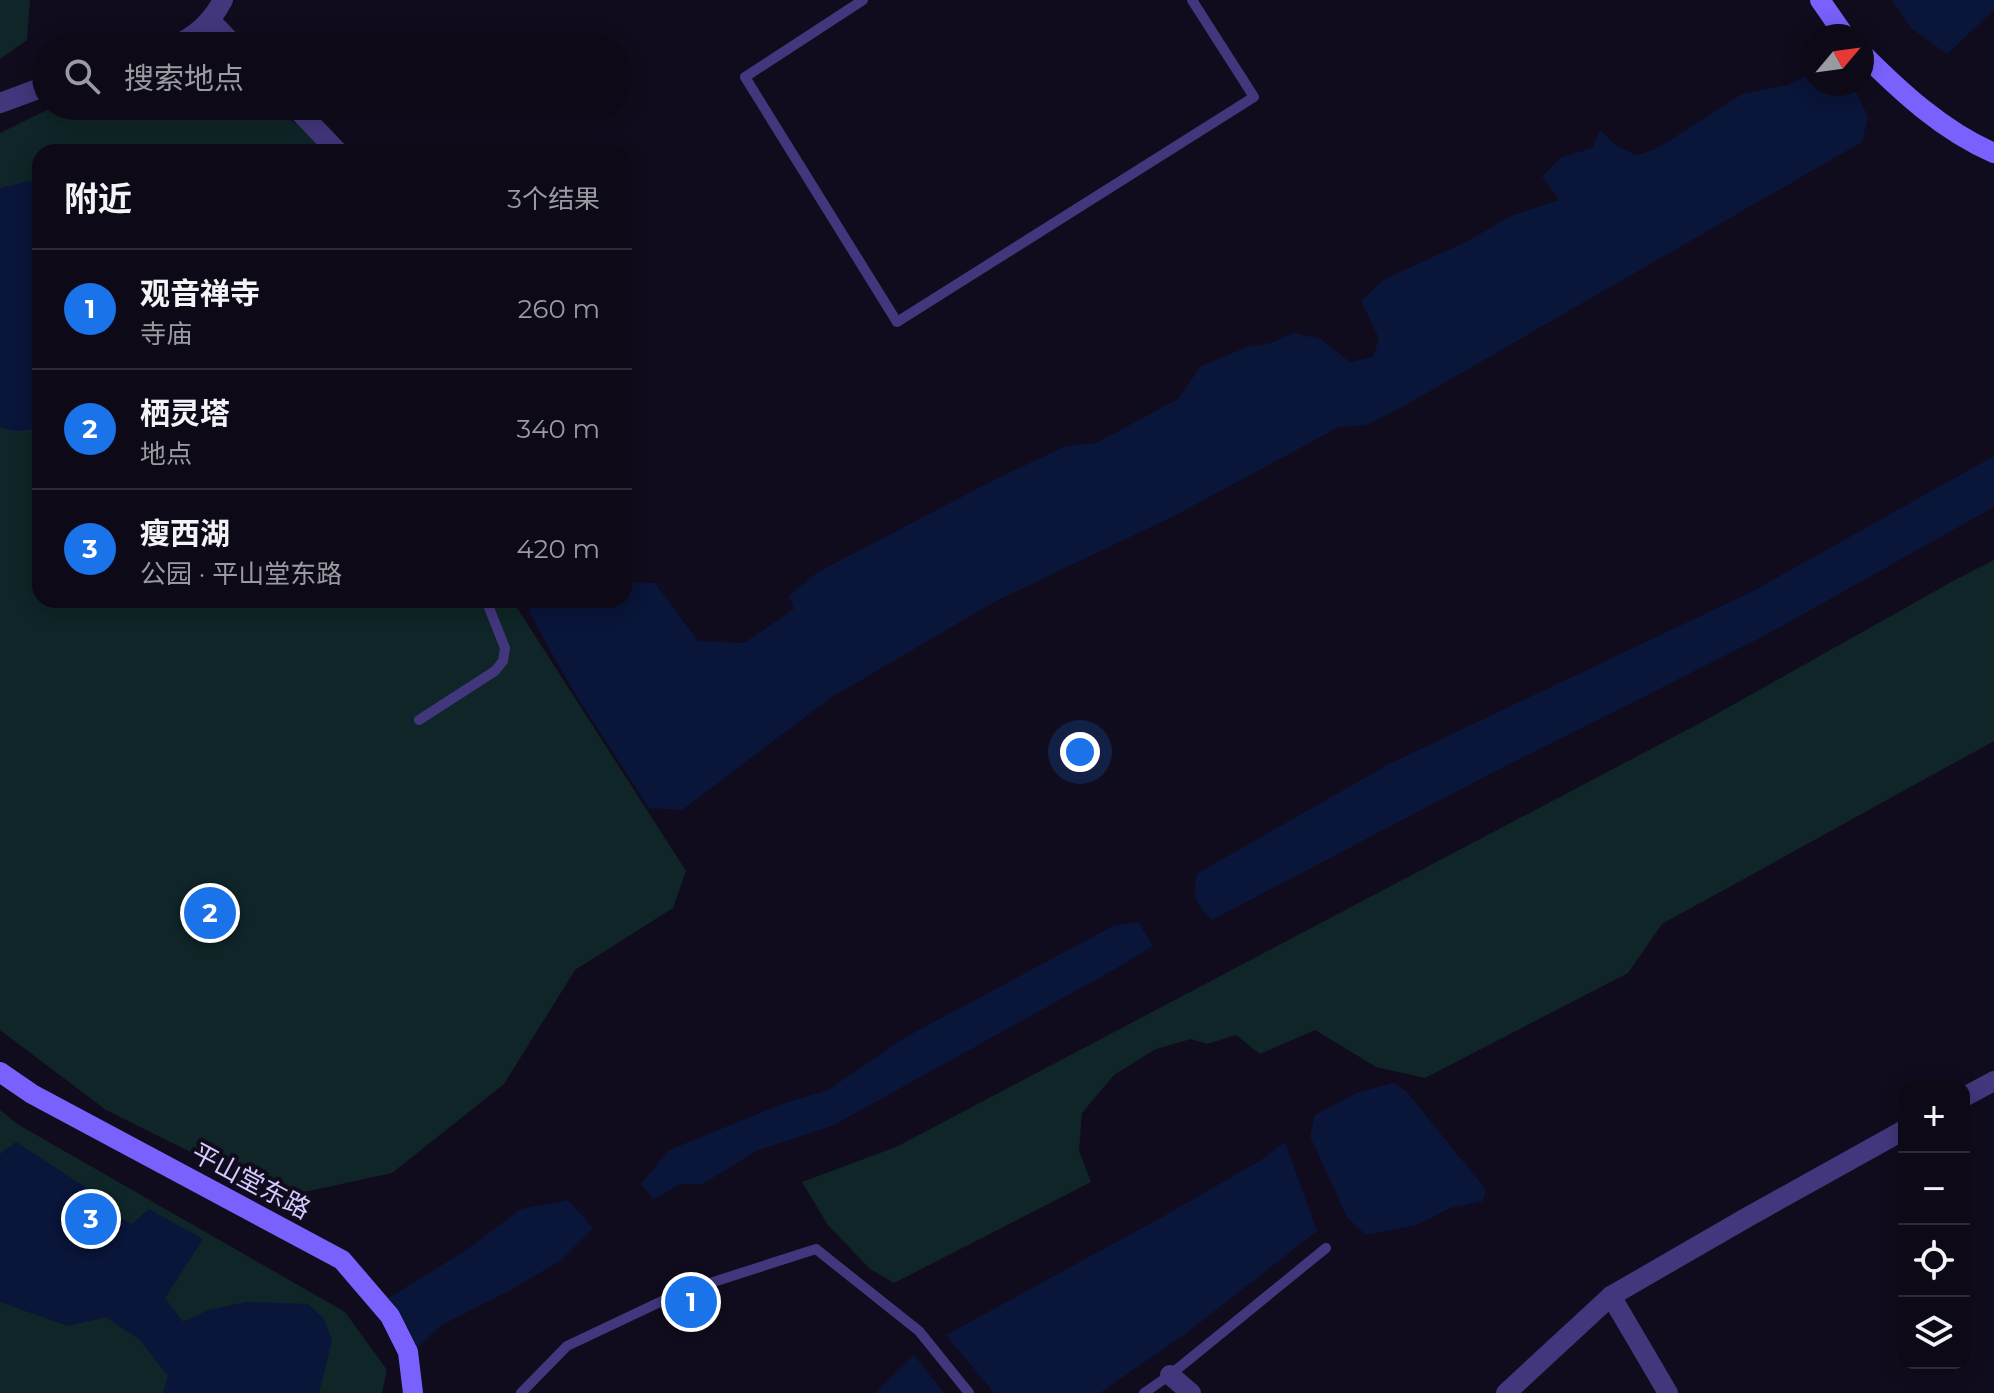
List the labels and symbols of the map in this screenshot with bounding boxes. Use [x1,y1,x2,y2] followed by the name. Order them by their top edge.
[1802,24,1874,96] north arrow
[1060,732,1100,772] your location
[184,883,236,943] pin: 2
[186,1136,316,1226] street label: 平山堂东路
[65,1189,117,1249] pin: 3
[665,1272,717,1332] pin: 1

